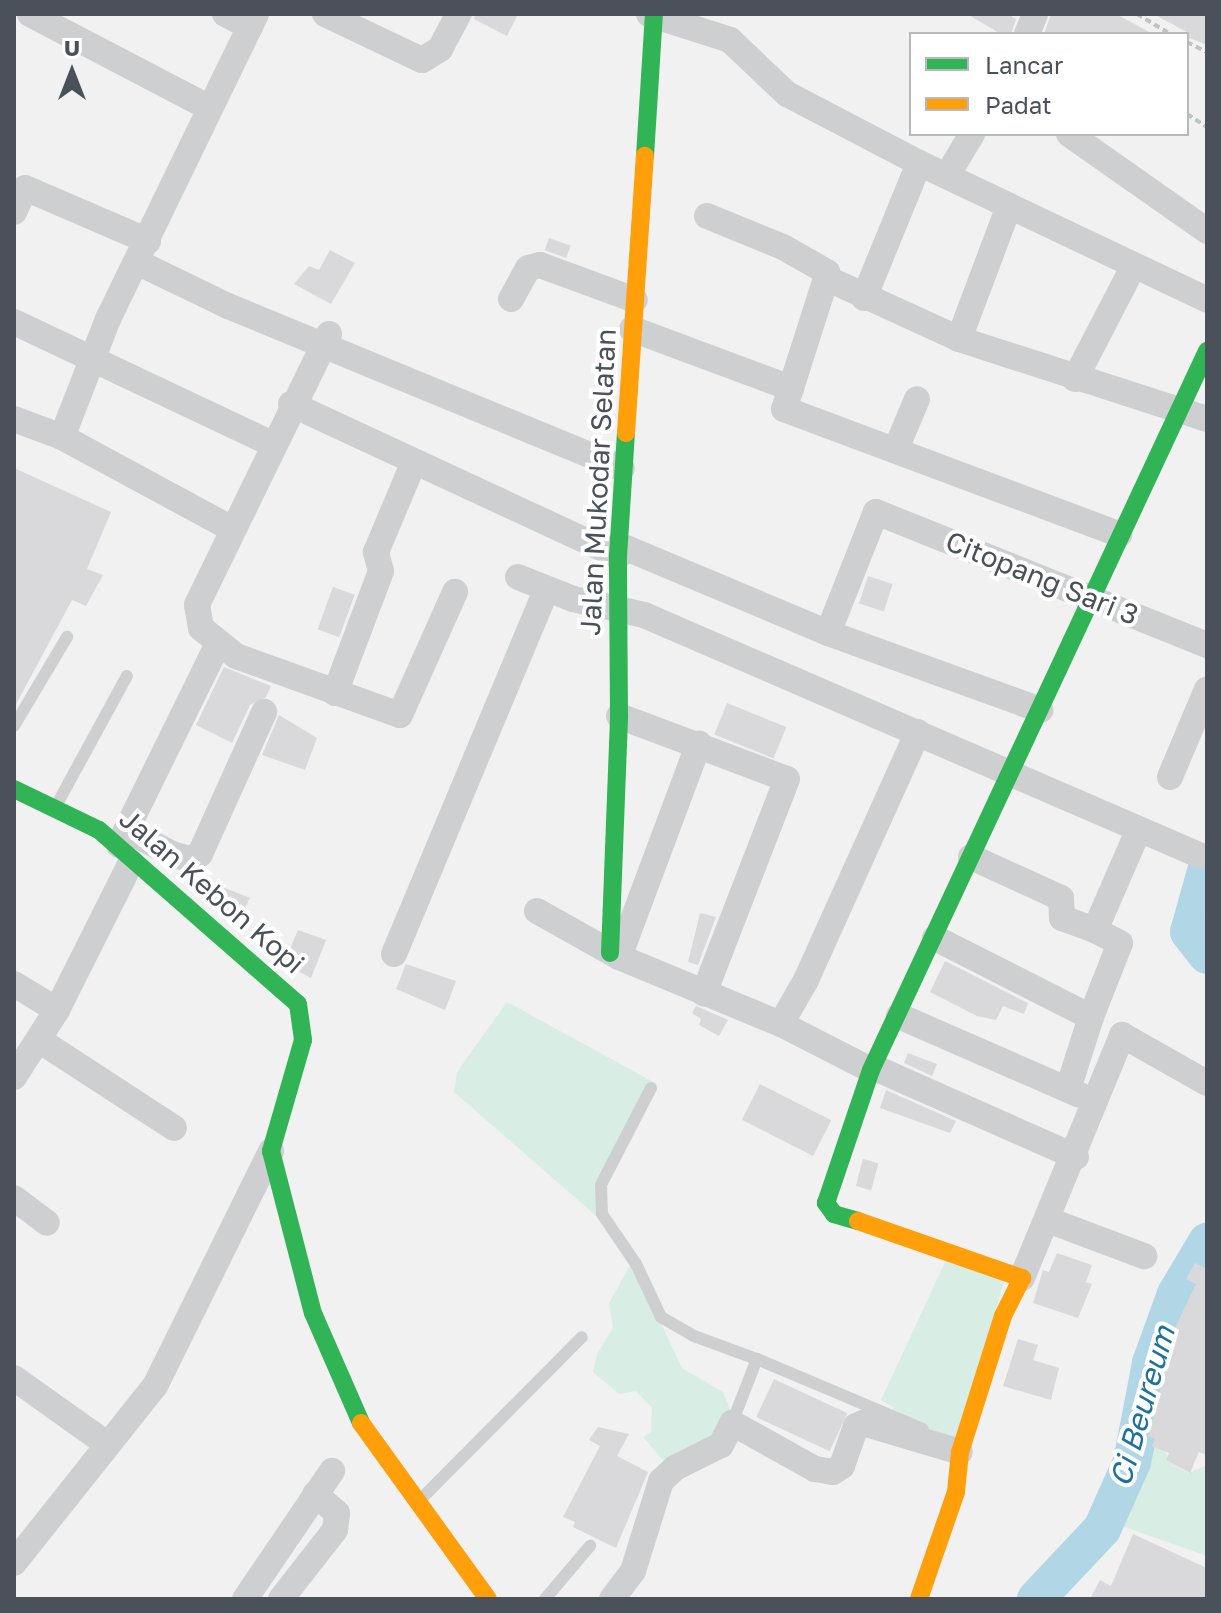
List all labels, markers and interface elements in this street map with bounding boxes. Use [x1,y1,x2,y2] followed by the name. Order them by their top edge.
[32,32,112,112] north arrow
[909,32,1189,136] legend
[64,34,80,61] text: U
[985,50,1063,79] text: Lancar
[985,90,1052,119] text: Padat
[573,328,623,636] street label: Jalan Mukodar Selatan
[941,524,1143,632] street label: Citopang Sari 3
[113,802,311,980] street label: Jalan Kebon Kopi
[1102,1322,1182,1490] water label: Ci Beureum

